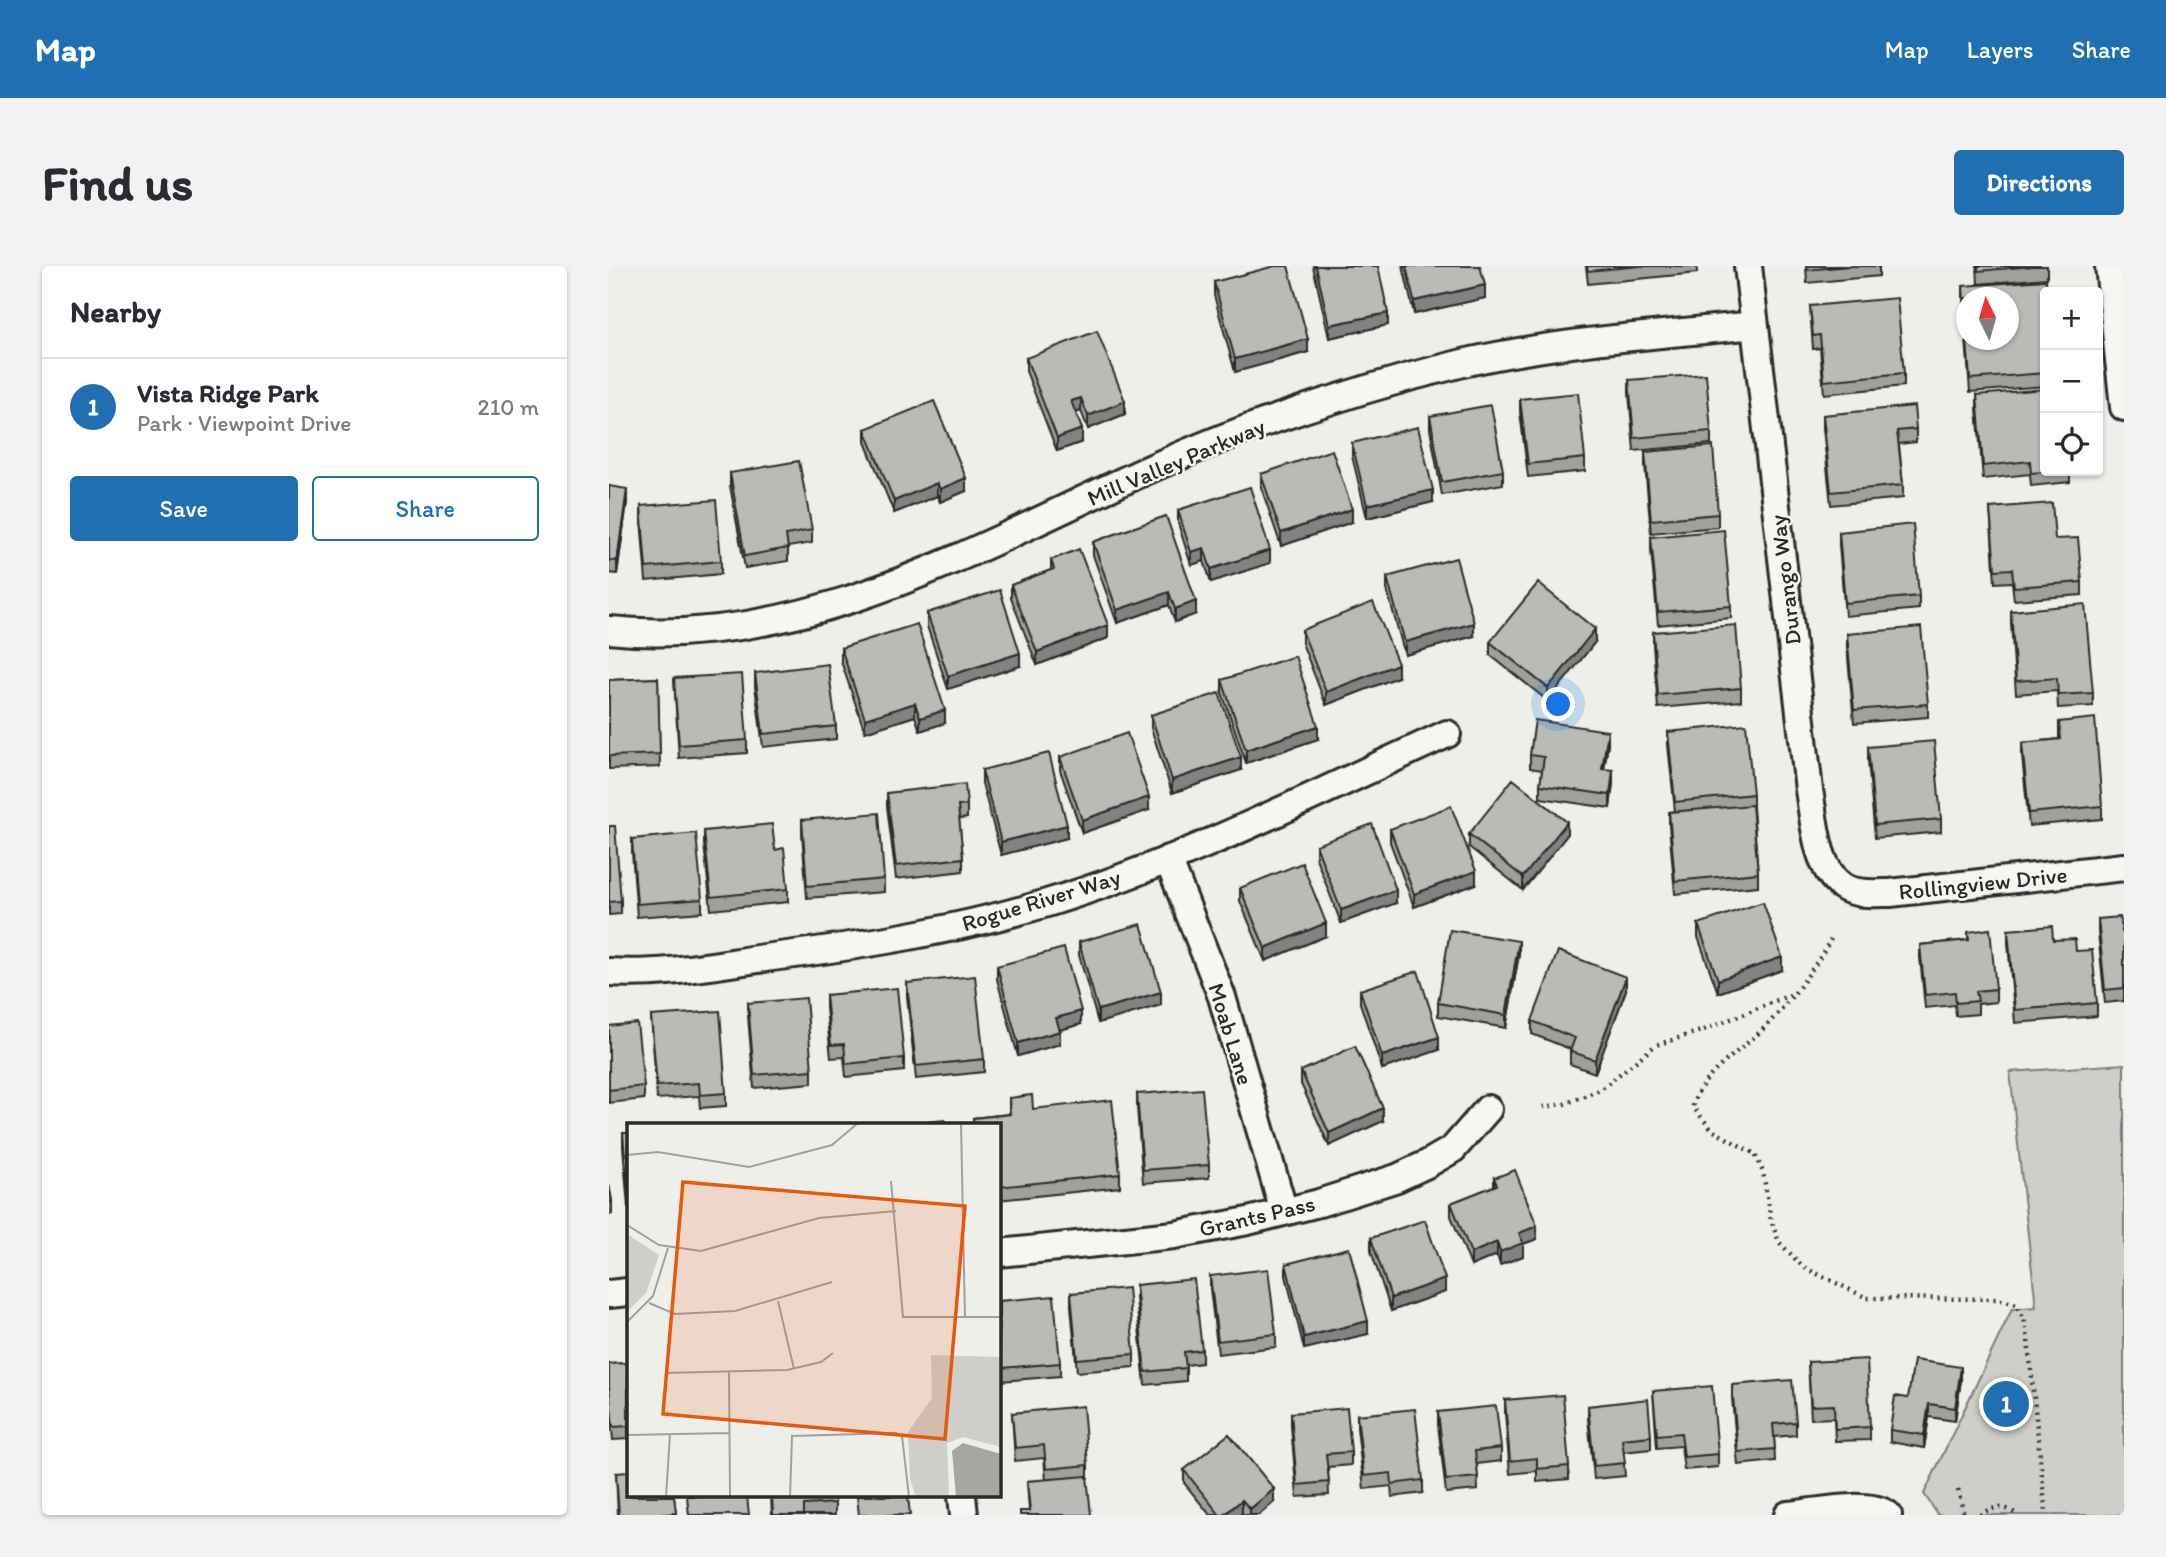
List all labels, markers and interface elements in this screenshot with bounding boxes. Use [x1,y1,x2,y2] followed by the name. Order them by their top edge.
[35,30,96,69] text: Map
[1885,35,1929,64] text: Map
[1967,35,2034,64] text: Layers
[2072,35,2131,64] text: Share
[1954,150,2124,215] button: Directions
[42,153,193,212] text: Find us
[1956,287,2019,350] north arrow
[2040,287,2103,476] map controls
[2040,287,2103,350] button: +
[70,293,161,330] text: Nearby
[2040,350,2103,413] button: −
[137,377,319,409] text: Vista Ridge Park
[88,393,98,421] text: 1
[478,393,539,421] text: 210 m
[137,409,351,437] text: Park · Viewpoint Drive
[1083,412,1269,512] street label: Mill Valley Parkway
[2040,413,2103,476] button: locate
[70,476,298,541] button: Save
[312,476,539,541] button: Share
[1763,513,1807,647] street label: Durango Way
[1541,687,1575,721] your location
[1897,860,2069,906] street label: Rollingview Drive
[958,862,1124,937] street label: Rogue River Way
[1202,980,1260,1088] street label: Moab Lane
[627,1123,1001,1498] inset map
[1196,1189,1318,1243] street label: Grants Pass
[1983,1378,2029,1430] pin: 1

